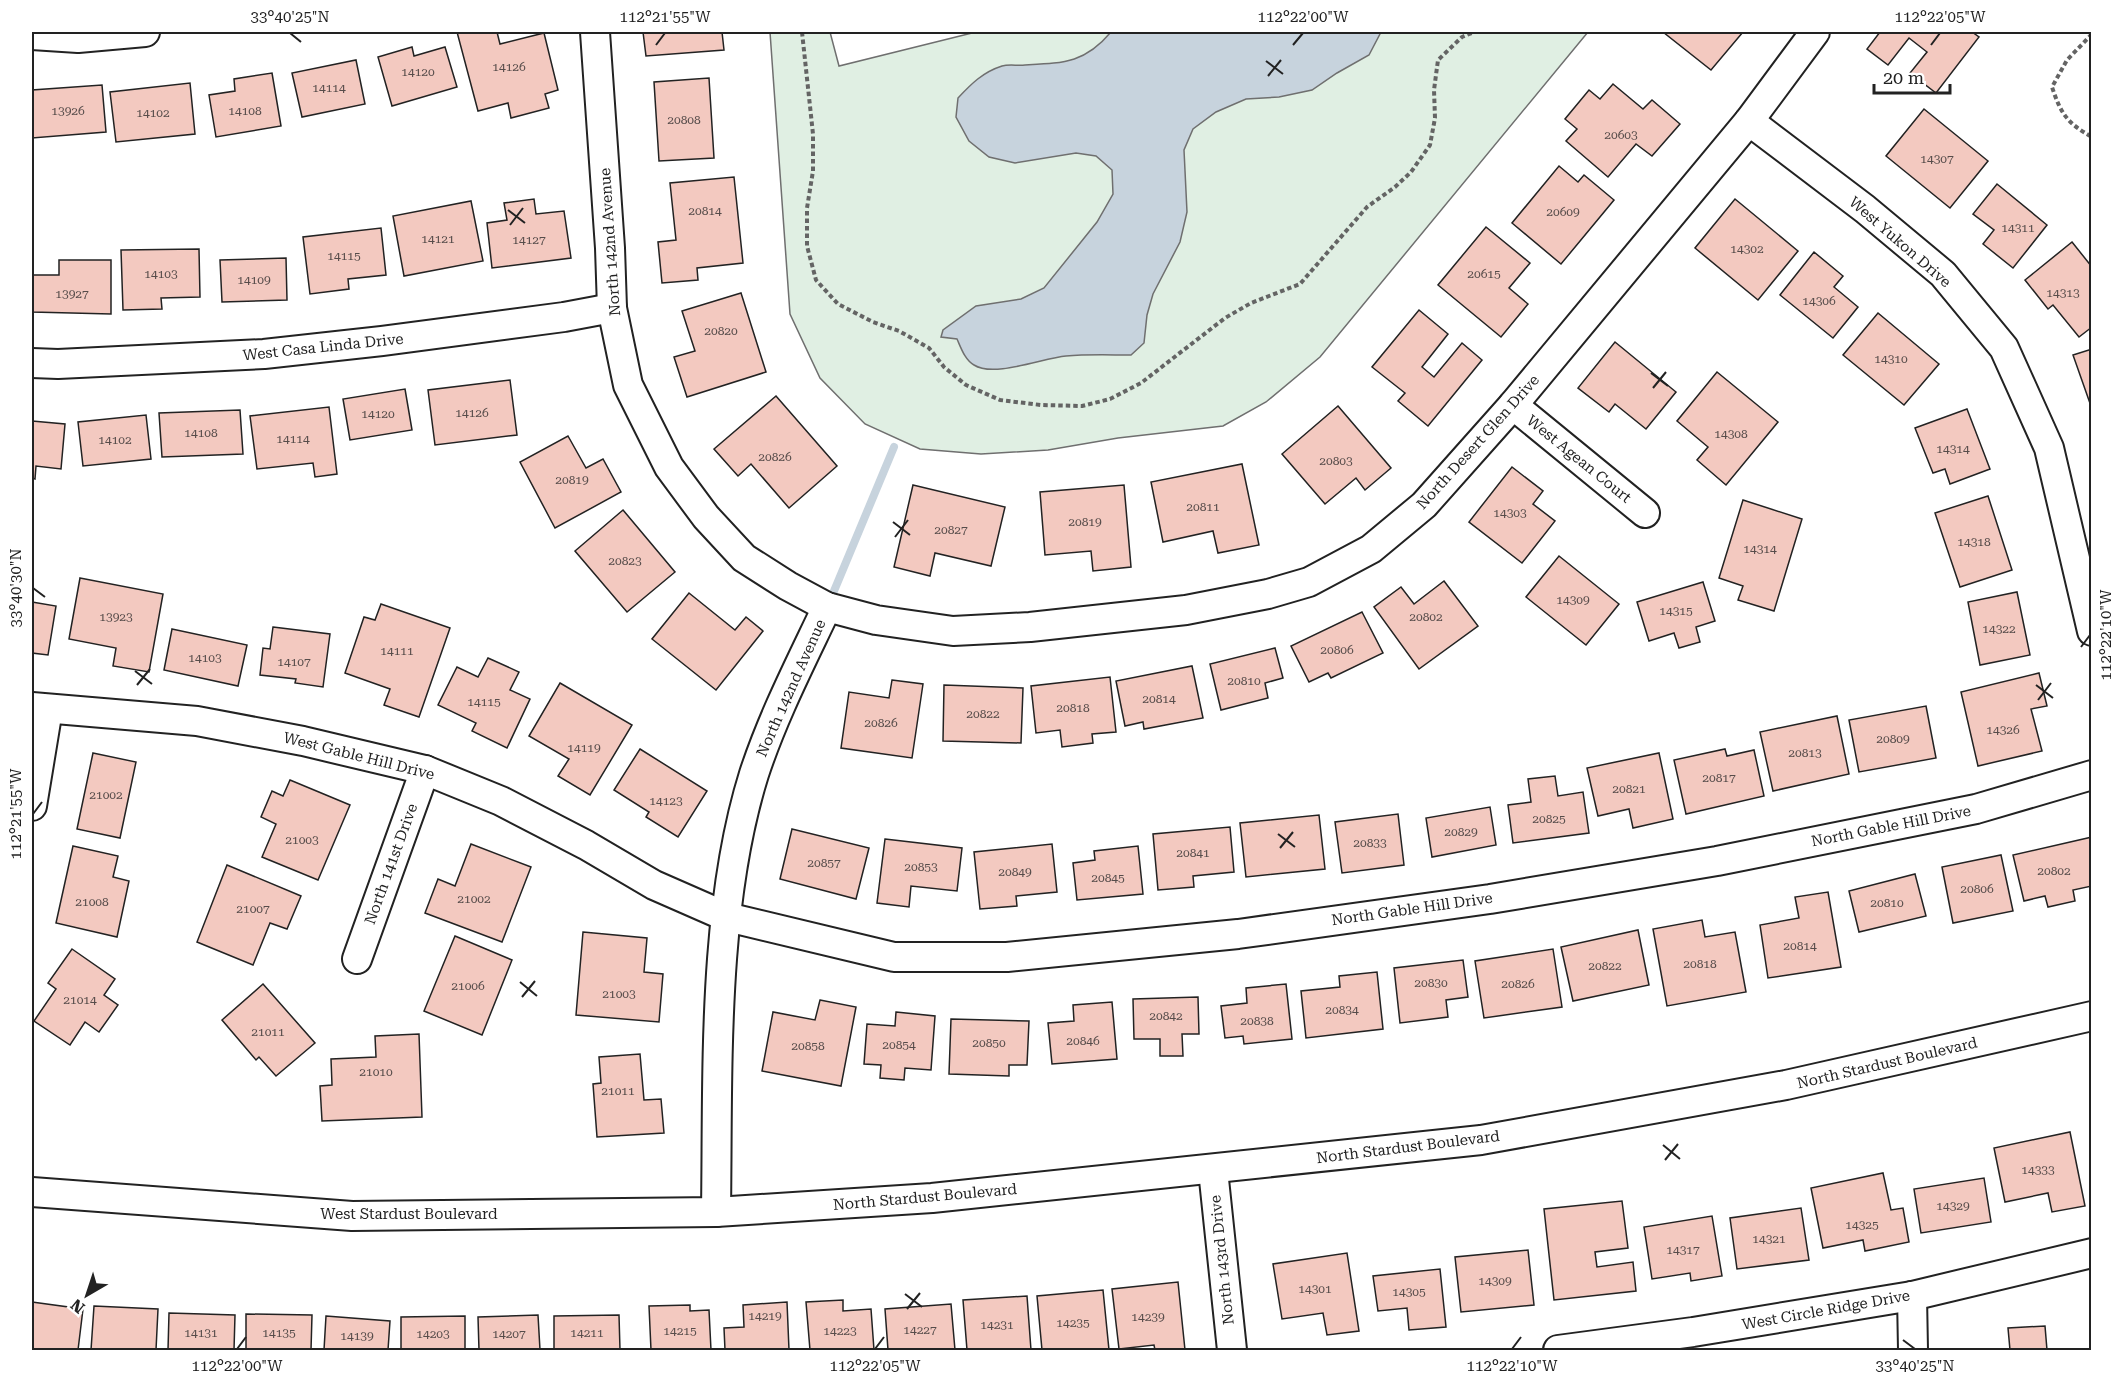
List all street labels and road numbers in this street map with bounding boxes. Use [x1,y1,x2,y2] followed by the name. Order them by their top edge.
[596,167,624,317] street label: North 142nd Avenue
[1845,193,1955,291] street label: West Yukon Drive
[242,330,404,364] street label: West Casa Linda Drive
[1413,371,1543,513] street label: North Desert Glen Drive
[1523,411,1635,507] street label: West Agean Court
[753,616,829,760] street label: North 142nd Avenue
[282,728,436,784] street label: West Gable Hill Drive
[361,801,421,927] street label: North 141st Drive
[1810,802,1972,850] street label: North Gable Hill Drive
[1330,889,1494,929] street label: North Gable Hill Drive
[1795,1033,1979,1093] street label: North Stardust Boulevard
[1315,1127,1501,1167] street label: North Stardust Boulevard
[832,1180,1018,1214] street label: North Stardust Boulevard
[1206,1194,1238,1326] street label: North 143rd Drive
[320,1205,498,1223] street label: West Stardust Boulevard
[1741,1286,1911,1334] street label: West Circle Ridge Drive

